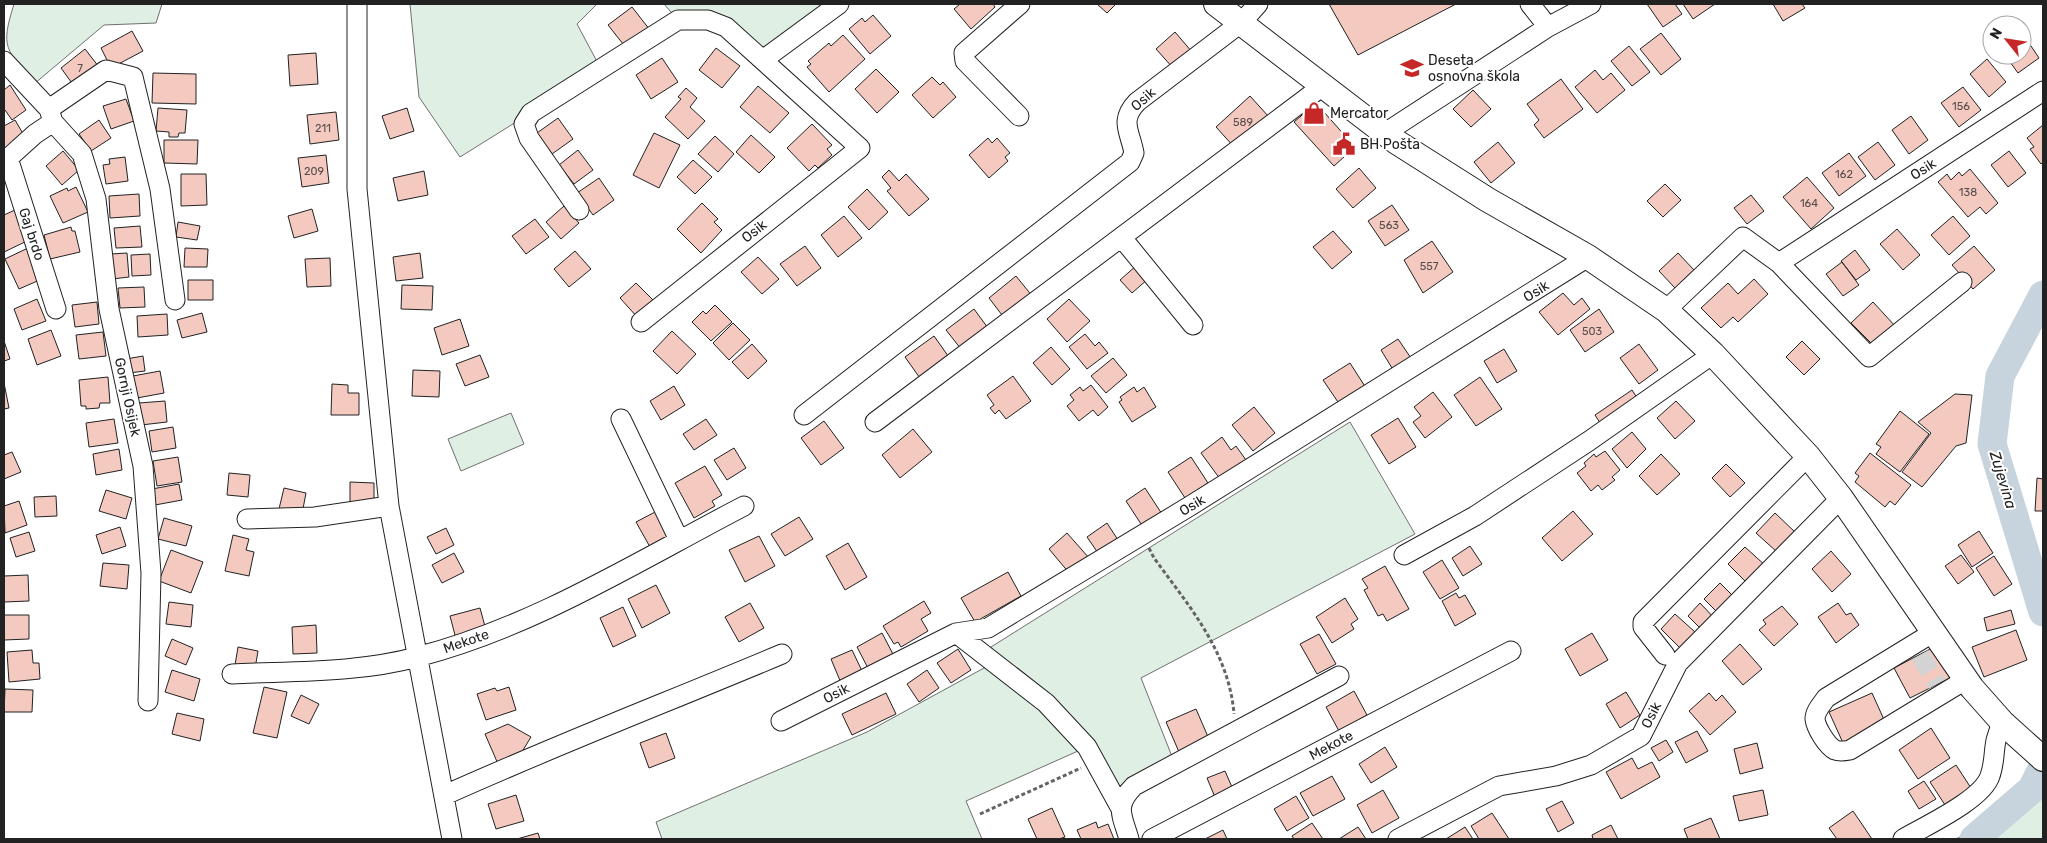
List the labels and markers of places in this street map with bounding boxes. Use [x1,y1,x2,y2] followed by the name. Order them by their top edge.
[1428,52,1520,85] place label: Deseta osnovna škola
[1399,55,1425,81] school or university icon: Deseta osnovna škola
[1301,100,1327,126] shop icon: Mercator
[1330,105,1389,122] place label: Mercator
[1331,131,1357,157] public building icon: BH Pošta
[1360,136,1420,153] place label: BH Pošta

